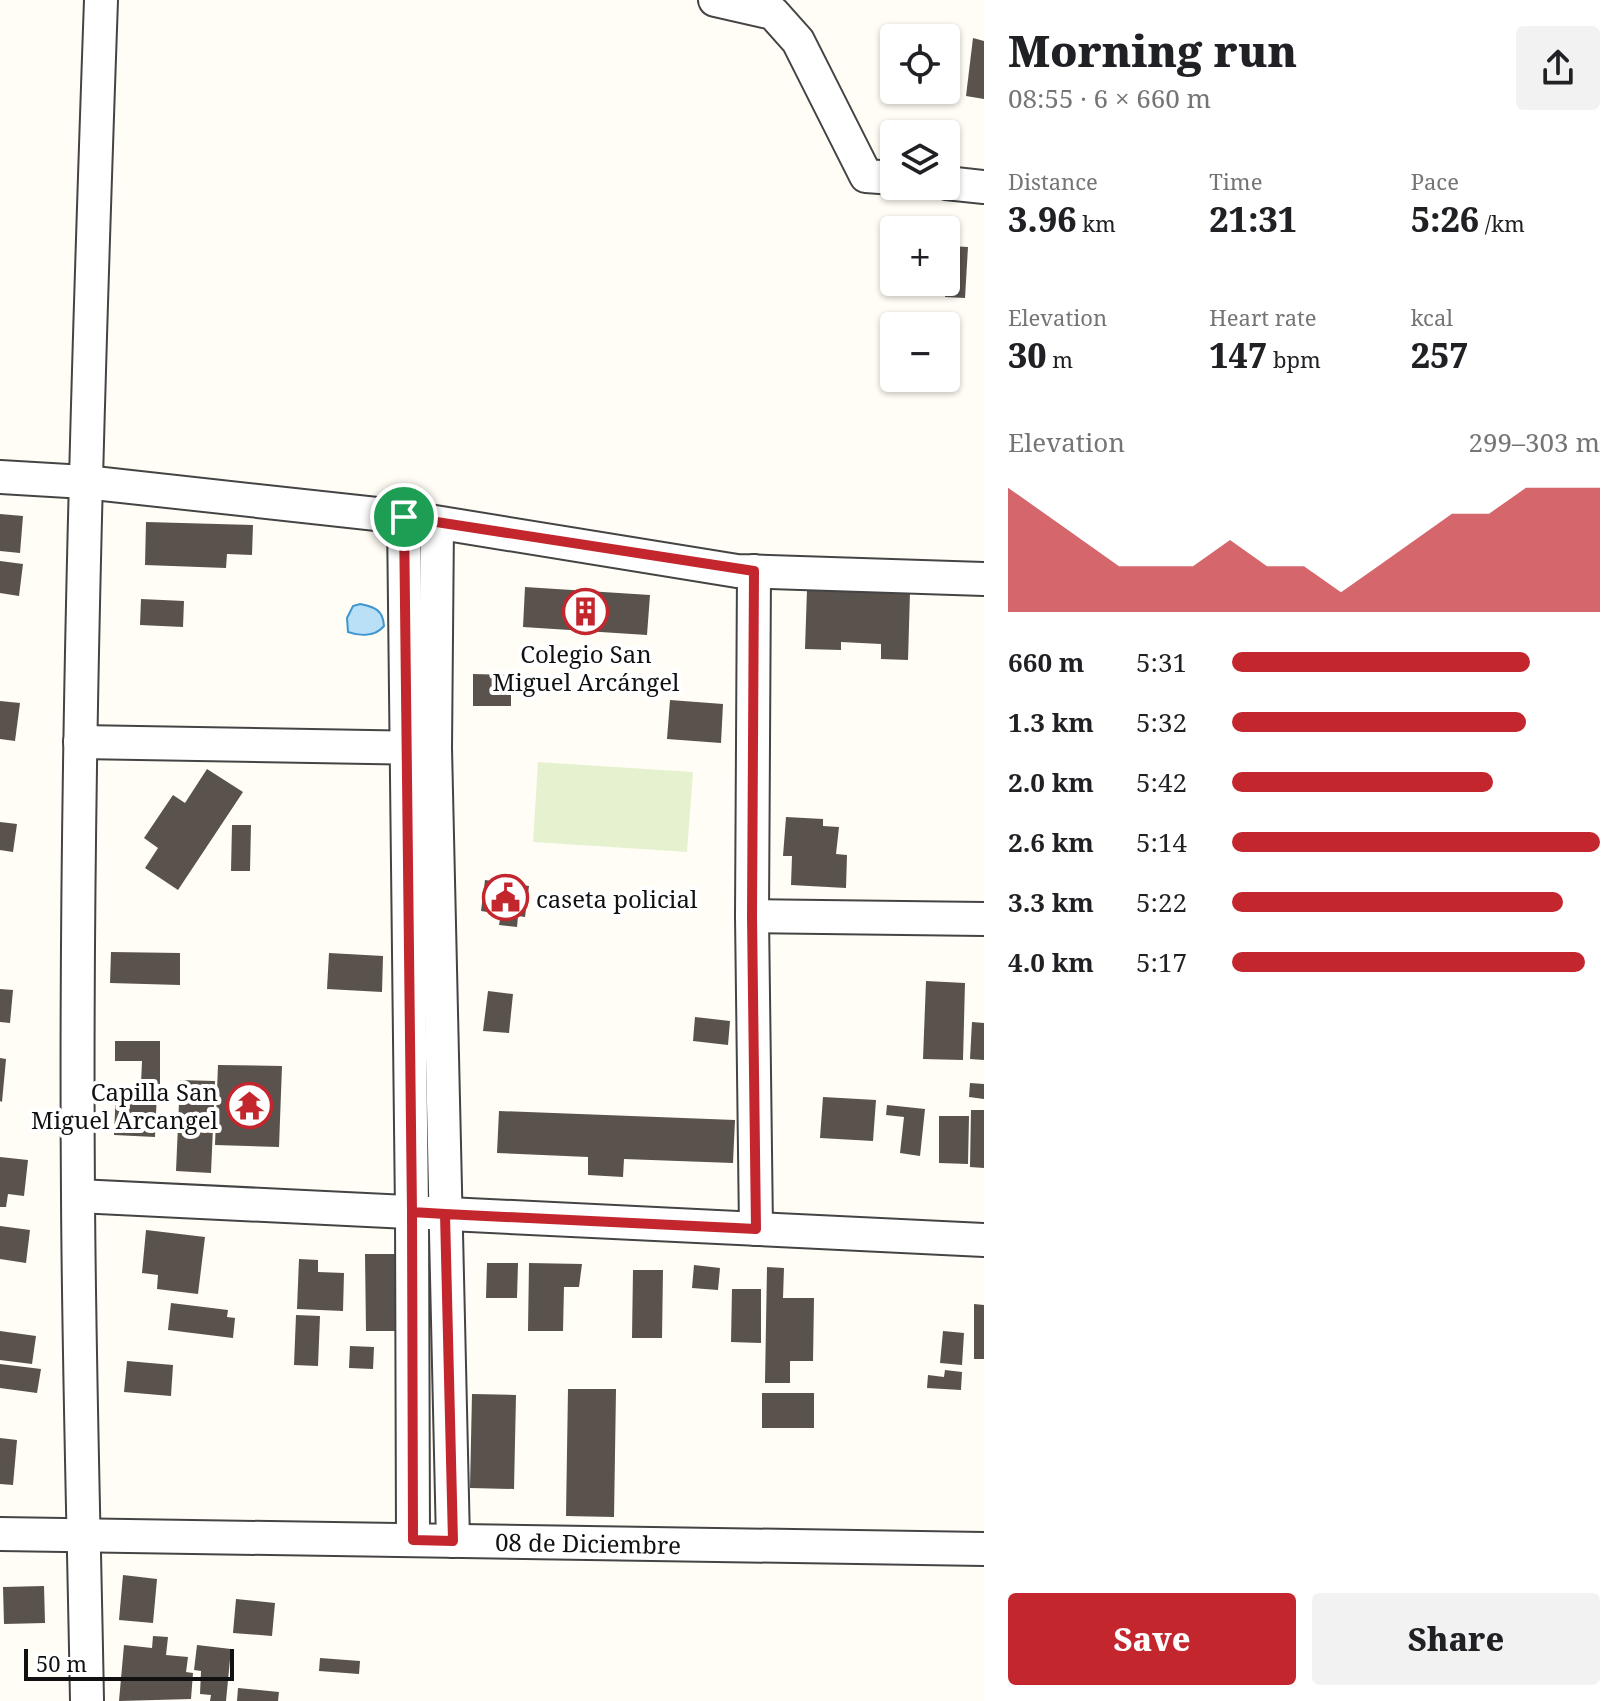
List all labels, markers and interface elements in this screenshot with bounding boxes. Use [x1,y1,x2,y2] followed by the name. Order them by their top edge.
[1008,20,1297,80] text: Morning run
[880,24,960,392] map controls
[880,24,960,104] button: locate
[1516,26,1600,110] button: share
[1008,80,1211,116] text: 08:55 · 6 × 660 m
[880,120,960,200] button: layers
[1008,166,1098,196] text: Distance
[1209,166,1262,196] text: Time
[1411,166,1459,196] text: Pace
[1008,196,1076,242] text: 3.96
[1209,196,1297,242] text: 21:31
[1411,196,1479,242] text: 5:26
[1076,208,1116,238] text: km
[1479,208,1525,238] text: /km
[880,216,960,296] button: +
[1008,302,1107,332] text: Elevation
[1209,302,1317,332] text: Heart rate
[1411,302,1453,332] text: kcal
[880,312,960,392] button: −
[1008,332,1047,378] text: 30
[1209,332,1267,378] text: 147
[1411,332,1469,378] text: 257
[1047,344,1073,374] text: m
[1267,344,1321,374] text: bpm
[1008,424,1125,460] text: Elevation
[1468,424,1600,460] text: 299–303 m
[370,483,438,551] pin
[382,495,426,539] icon: arrive
[562,587,610,635] building icon: Colegio San Miguel Arcángel
[492,637,680,698] place label: Colegio San Miguel Arcángel
[1008,644,1084,680] text: 660 m
[1136,644,1187,680] text: 5:31
[1008,704,1094,740] text: 1.3 km
[1136,704,1187,740] text: 5:32
[1008,764,1094,800] text: 2.0 km
[1136,764,1187,800] text: 5:42
[1008,824,1094,860] text: 2.6 km
[1136,824,1187,860] text: 5:14
[481,874,529,922] public building icon: caseta policial
[536,882,698,915] place label: caseta policial
[1008,884,1094,920] text: 3.3 km
[1136,884,1187,920] text: 5:22
[1008,944,1094,980] text: 4.0 km
[1136,944,1187,980] text: 5:17
[31,1075,219,1136] place label: Capilla San Miguel Arcangel
[225,1081,273,1129] temple icon: Capilla San Miguel Arcangel
[495,1525,681,1561] street label: 08 de Diciembre
[1008,1593,1296,1685] button: Save
[1312,1593,1600,1685] button: Share
[24,1645,234,1681] scale bar
[36,1648,87,1678] text: 50 m

